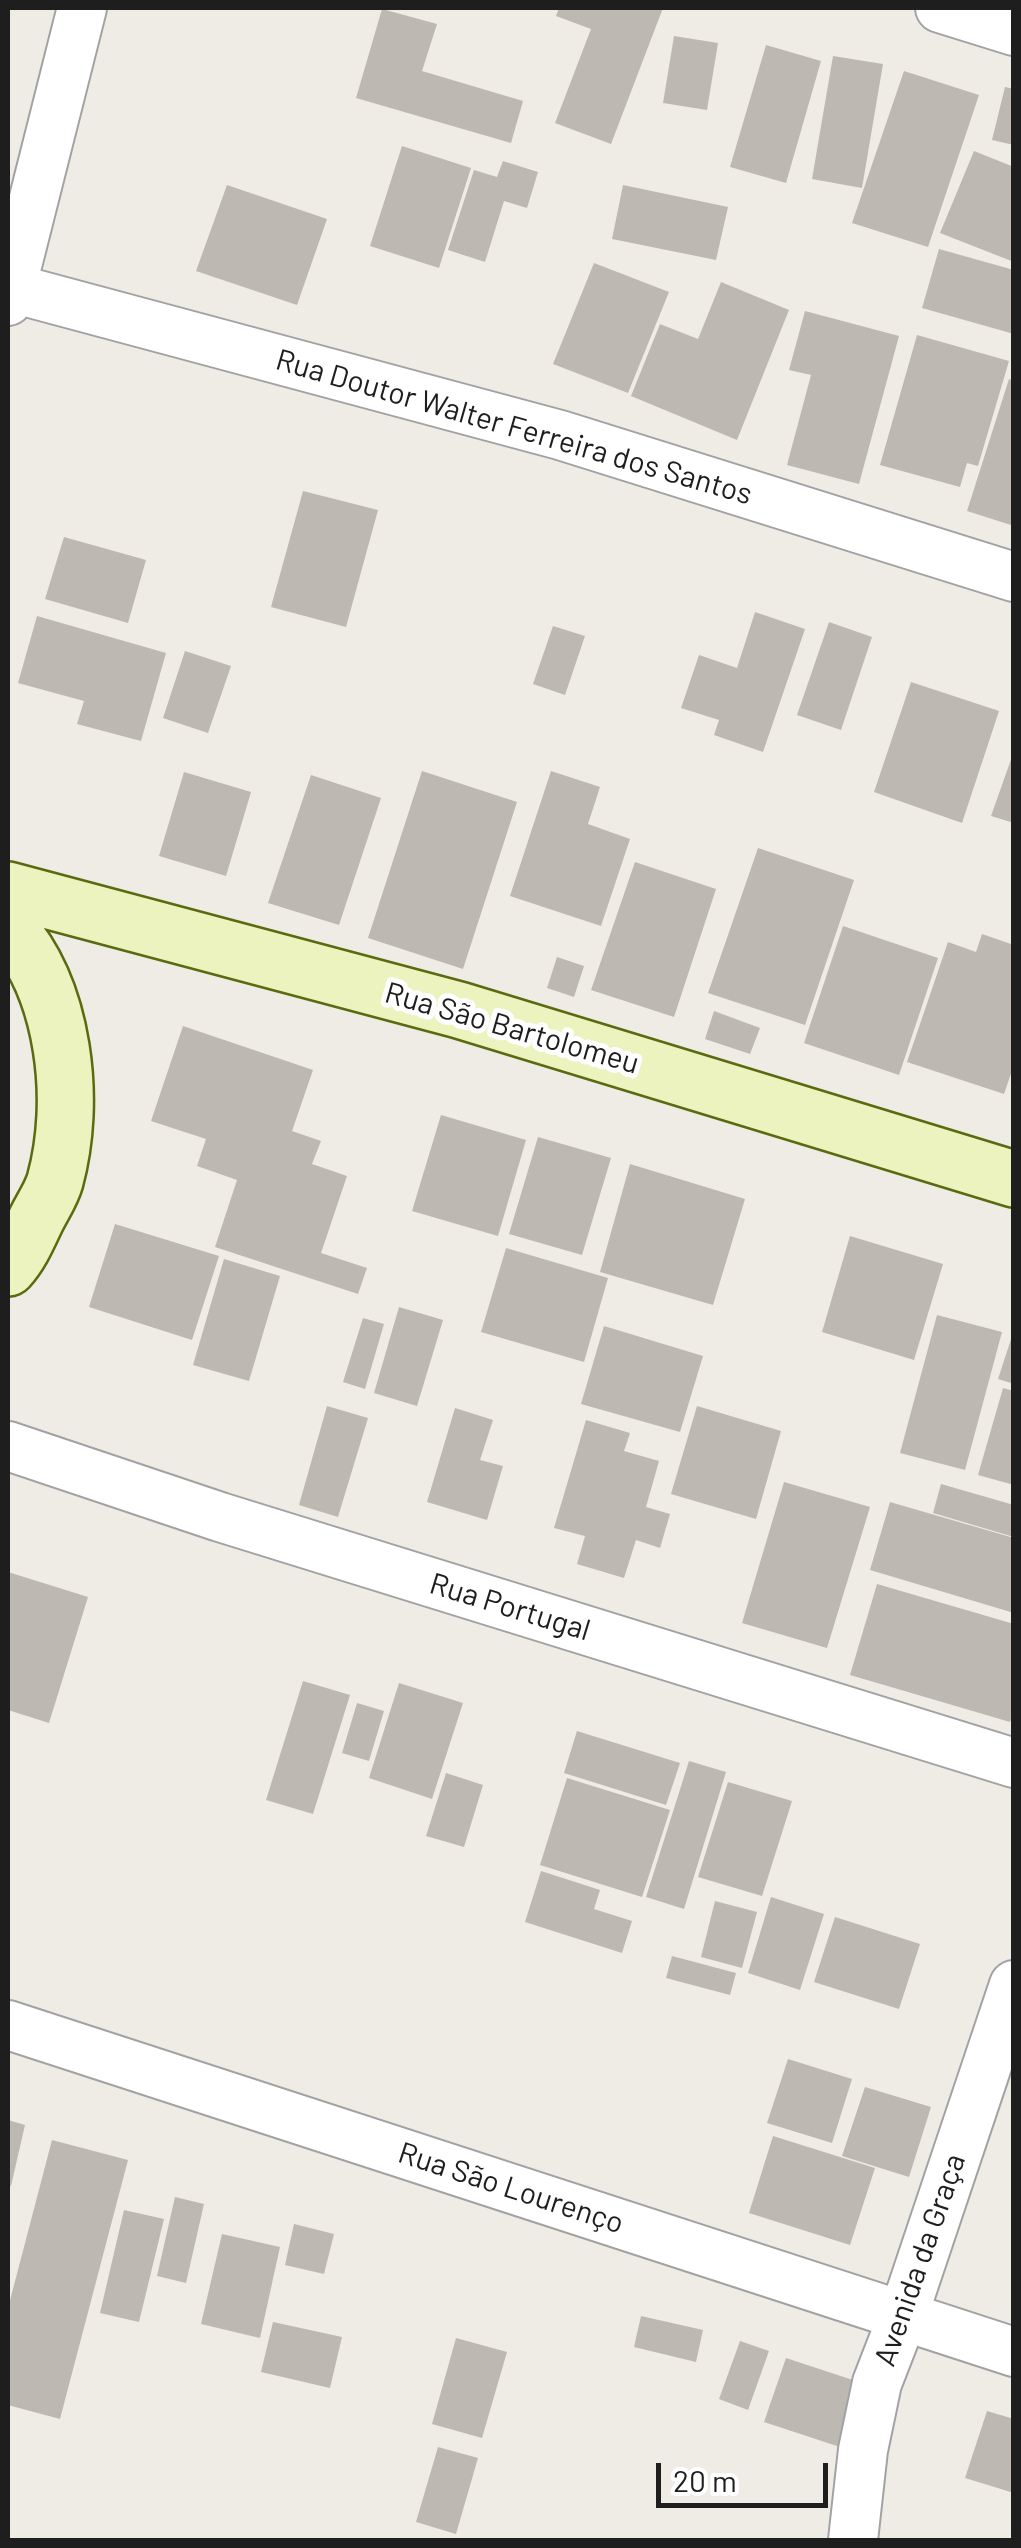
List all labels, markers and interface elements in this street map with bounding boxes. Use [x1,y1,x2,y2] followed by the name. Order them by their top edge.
[272,342,756,512] street label: Rua Doutor Walter Ferreira dos Santos
[381,974,643,1082] street label: Rua São Bartolomeu
[425,1566,595,1648] street label: Rua Portugal
[394,2135,628,2241] street label: Rua São Lourenço
[867,2149,973,2371] street label: Avenida da Graça
[661,2443,834,2505] scale bar
[673,2462,737,2498] text: 20 m

